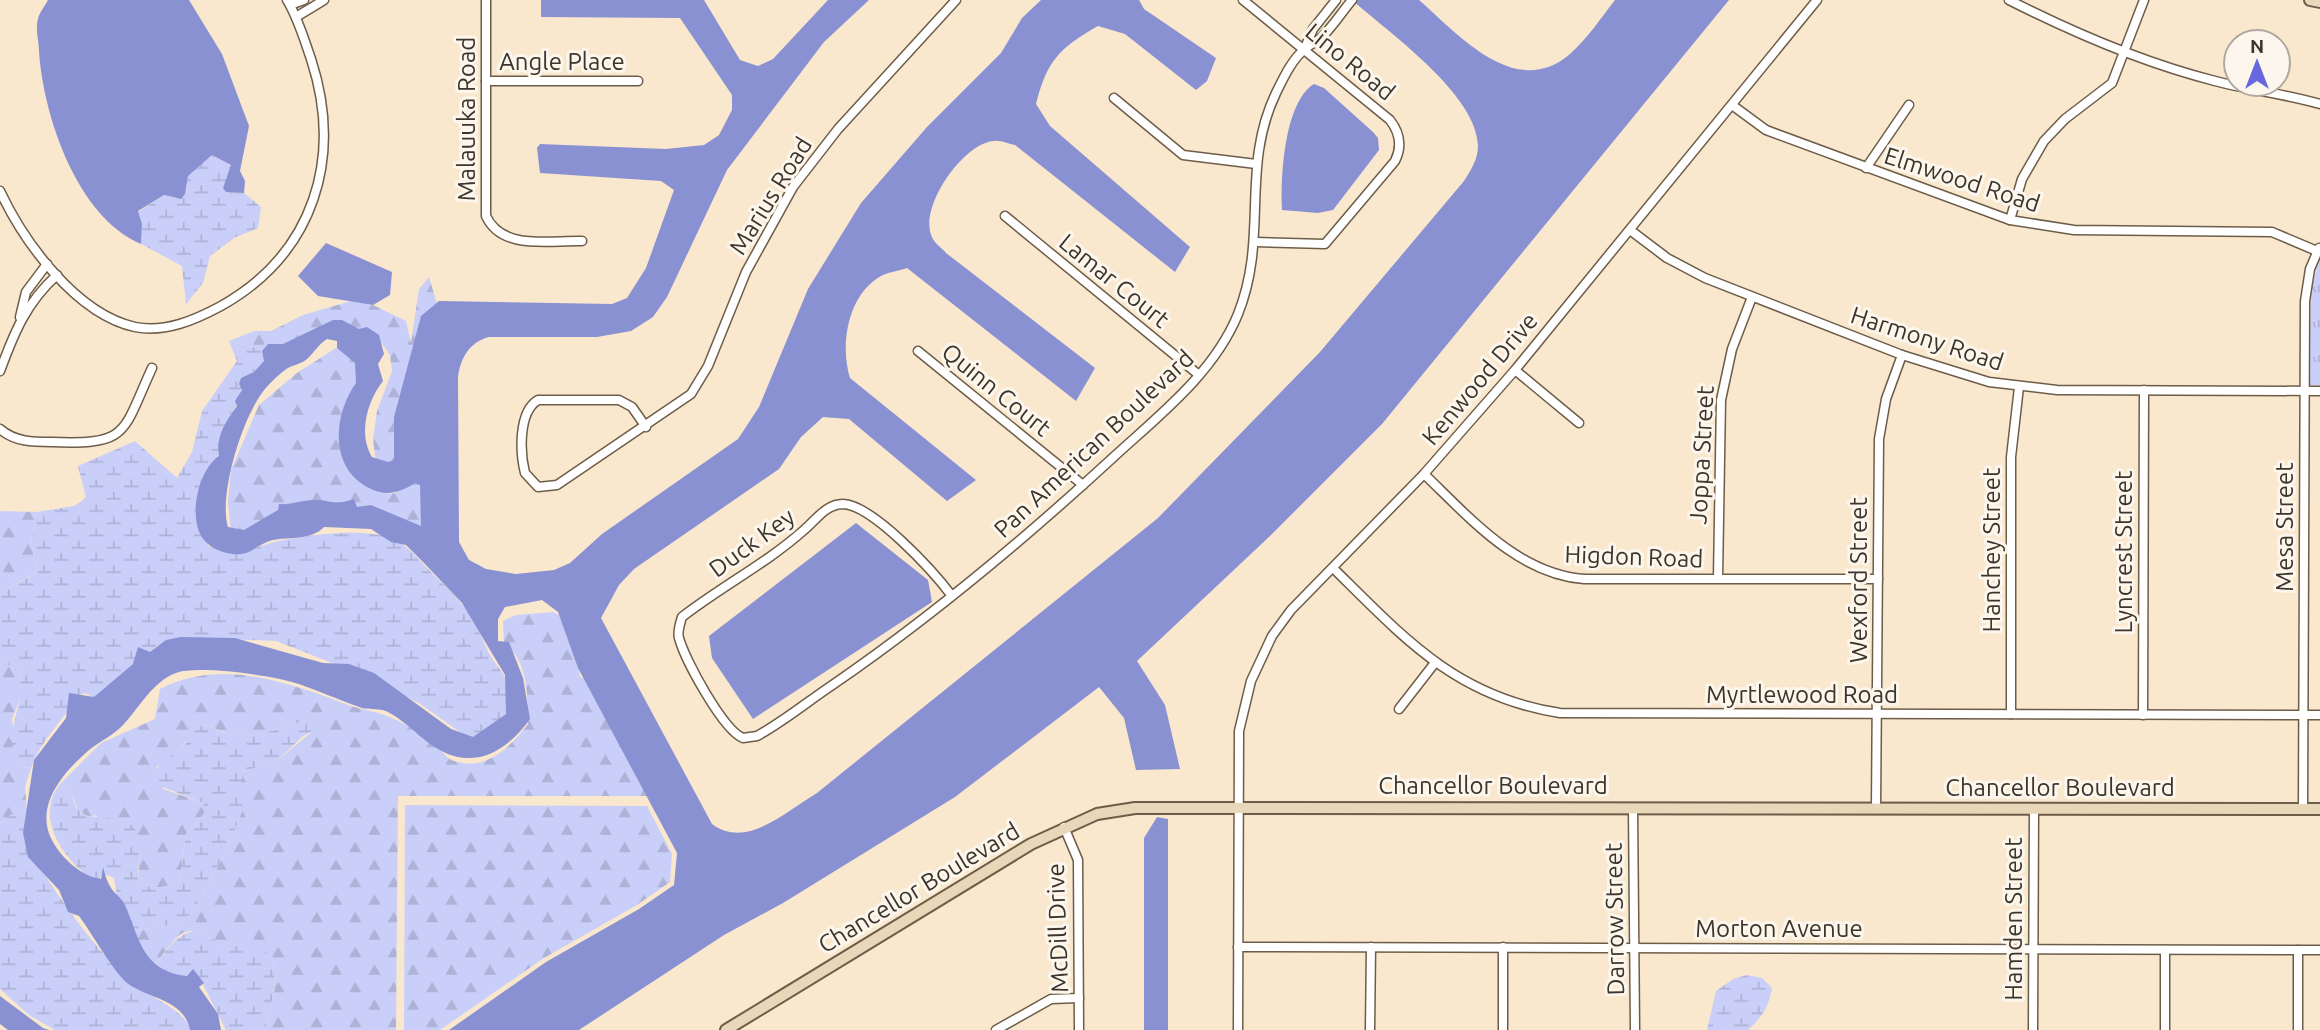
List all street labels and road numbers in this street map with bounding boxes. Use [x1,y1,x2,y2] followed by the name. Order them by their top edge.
[1300,18,1400,106] street label: Lino Road
[453,37,480,201] street label: Malauuka Road
[499,48,625,75] street label: Angle Place
[724,132,817,259] street label: Marius Road
[1881,142,2043,217] street label: Elmwood Road
[1054,228,1175,333] street label: Lamar Court
[1847,301,2007,376] street label: Harmony Road
[1417,307,1543,450] street label: Kenwood Drive
[937,338,1057,442] street label: Quinn Court
[988,344,1199,543] street label: Pan American Boulevard
[1684,384,1719,525] street label: Joppa Street
[2271,462,2298,592] street label: Mesa Street
[1978,467,2005,632] street label: Hanchey Street
[2110,470,2137,634] street label: Lyncrest Street
[1845,496,1872,663] street label: Wexford Street
[704,502,800,582] street label: Duck Key
[1564,541,1704,572] street label: Higdon Road
[1706,681,1898,708] street label: Myrtlewood Road
[1378,772,1608,799] street label: Chancellor Boulevard
[1945,774,2175,801] street label: Chancellor Boulevard
[813,817,1024,958] street label: Chancellor Boulevard
[2000,837,2027,1001] street label: Hamden Street
[1600,842,1629,996] street label: Darrow Street
[1042,863,1073,993] street label: McDill Drive
[1695,915,1863,942] street label: Morton Avenue

